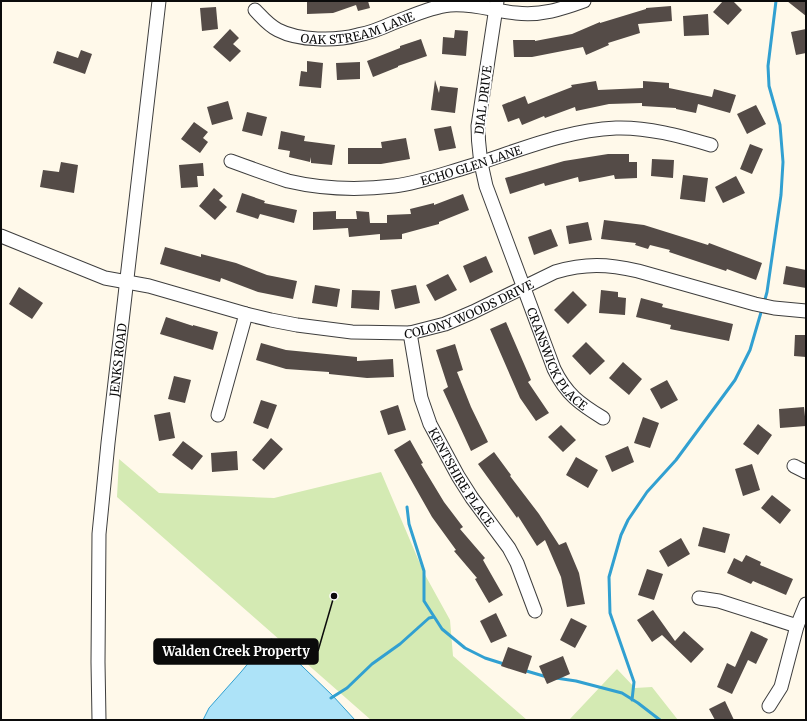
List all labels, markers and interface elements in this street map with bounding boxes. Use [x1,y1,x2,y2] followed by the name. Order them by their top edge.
[300,8,417,47] street label: OAK STREAM LANE
[471,64,495,135] street label: DIAL DRIVE
[419,142,524,188] street label: ECHO GLEN LANE
[404,276,536,341] street label: COLONY WOODS DRIVE
[524,305,591,413] street label: CRANSWICK PLACE
[106,322,129,399] street label: JENKS ROAD
[426,425,498,529] street label: KENTSHIRE PLACE
[154,639,318,664] callout: Walden Creek Property
[161,643,310,660] text: Walden Creek Property

